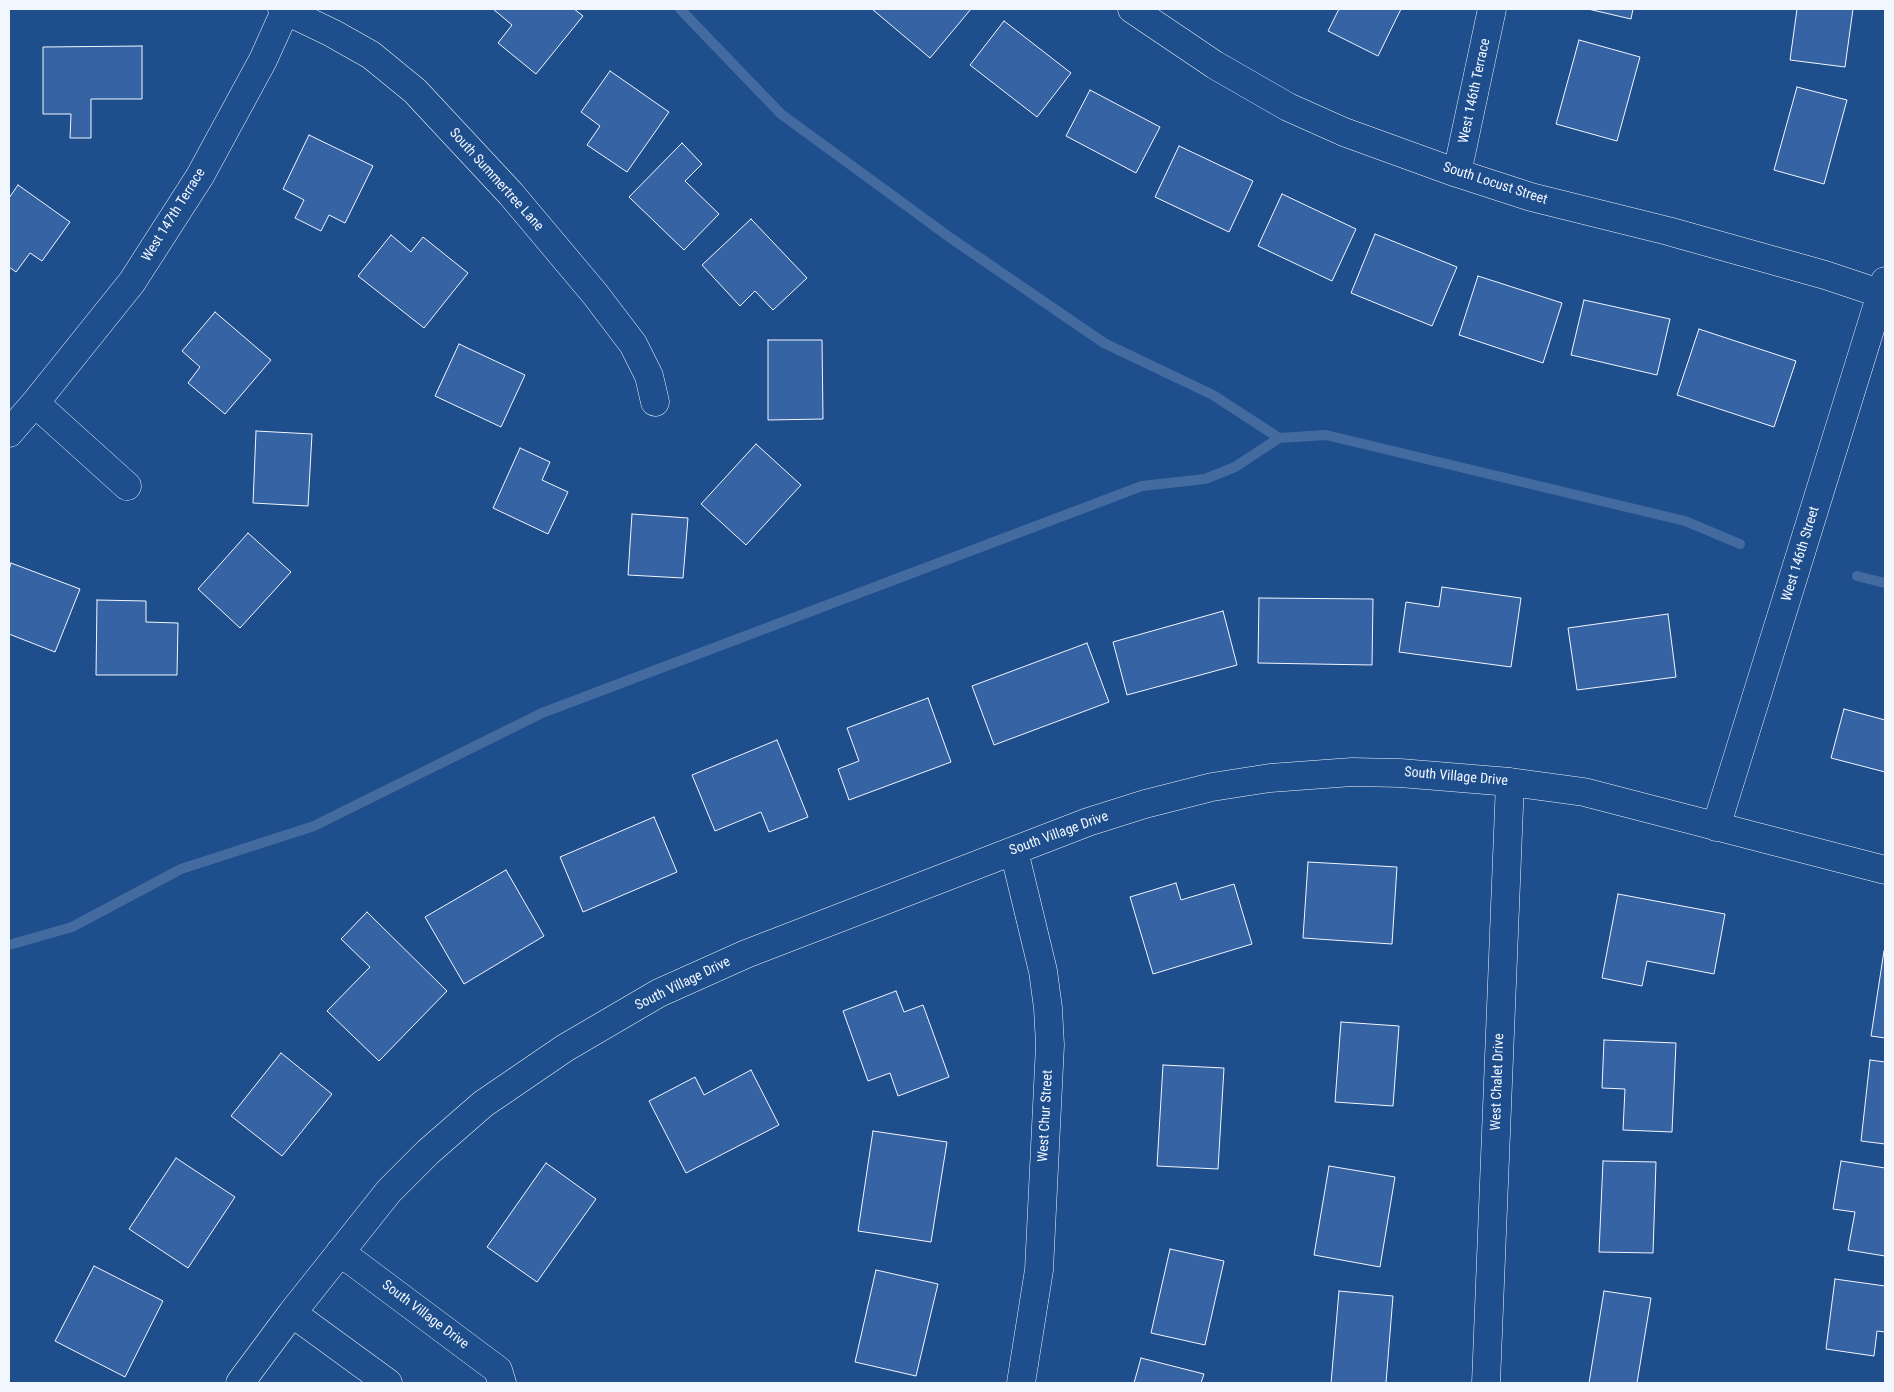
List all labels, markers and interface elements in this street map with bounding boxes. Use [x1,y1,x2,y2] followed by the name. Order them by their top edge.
[1456,37,1494,145] street label: West 146th Terrace
[445,125,547,235] street label: South Summertree Lane
[1441,159,1549,209] street label: South Locust Street
[139,165,209,265] street label: West 147th Terrace
[1779,504,1823,604] street label: West 146th Street
[1403,764,1509,790] street label: South Village Drive
[1007,808,1111,860] street label: South Village Drive
[633,954,733,1014] street label: South Village Drive
[1488,1033,1508,1131] street label: West Chalet Drive
[1035,1069,1057,1163] street label: West Chur Street
[378,1277,472,1353] street label: South Village Drive

